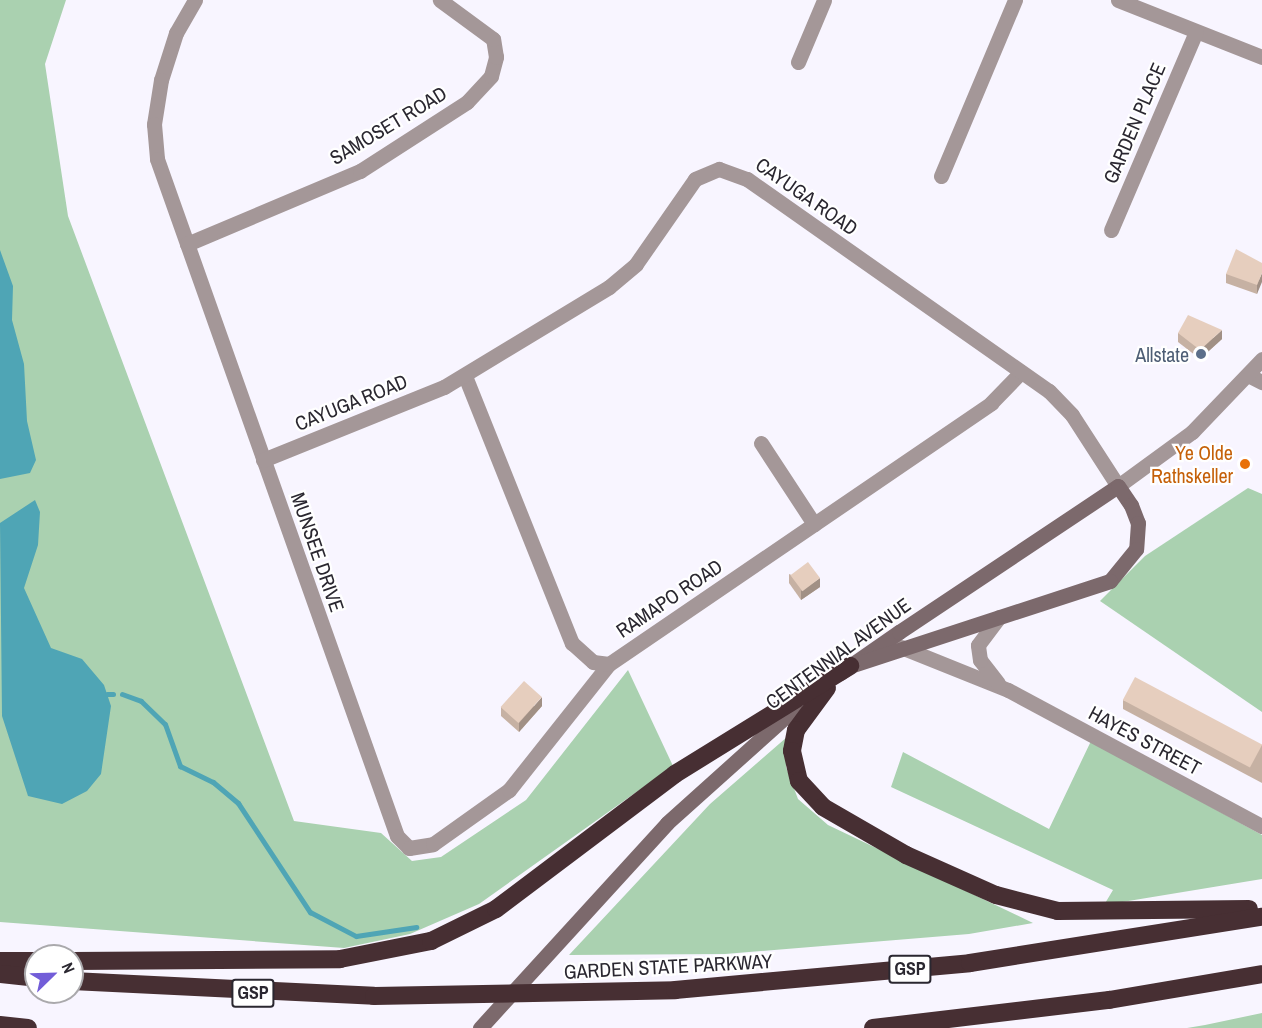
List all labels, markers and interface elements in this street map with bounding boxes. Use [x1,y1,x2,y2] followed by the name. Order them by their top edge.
[1098,59,1170,187] street label: GARDEN PLACE
[325,81,451,169] street label: SAMOSET ROAD
[751,152,863,240] street label: CAYUGA ROAD
[1135,342,1189,366] place label: Allstate
[1194,347,1208,361] marker: Allstate
[291,368,411,436] street label: CAYUGA ROAD
[1151,440,1233,487] place label: Ye Olde Rathskeller
[1238,457,1252,471] marker: Ye Olde Rathskeller
[286,489,350,615] street label: MUNSEE DRIVE
[611,554,727,642] street label: RAMAPO ROAD
[760,592,916,714] street label: CENTENNIAL AVENUE
[1085,700,1205,780] street label: HAYES STREET
[24,944,84,1004] north arrow
[563,949,773,983] street label: GARDEN STATE PARKWAY
[888,954,932,984] road number: GSP
[57,959,81,976] text: N
[230,978,276,1008] road number: GSP

